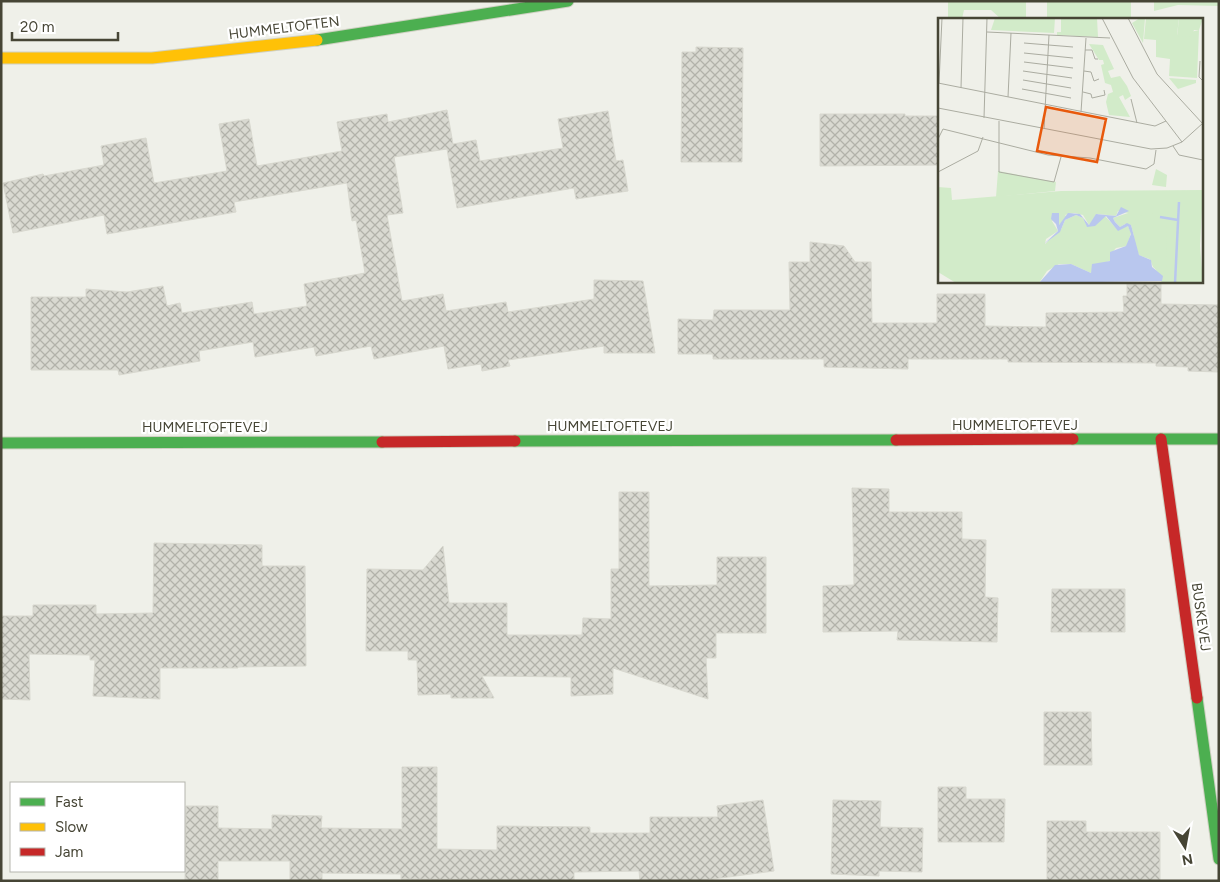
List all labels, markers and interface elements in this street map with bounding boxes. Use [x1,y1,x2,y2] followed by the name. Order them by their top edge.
[12,10,119,42] scale bar
[228,13,340,43] street label: HUMMELTOFTEN
[20,18,54,36] text: 20 m
[938,18,1202,282] inset map
[952,417,1078,434] street label: HUMMELTOFTEVEJ
[547,418,673,435] street label: HUMMELTOFTEVEJ
[142,419,268,436] street label: HUMMELTOFTEVEJ
[1188,582,1214,652] street label: BUSKEVEJ
[10,782,185,872] legend
[55,793,84,811] text: Fast
[55,818,88,836] text: Slow
[1160,822,1210,872] north arrow
[55,843,83,861] text: Jam
[1180,850,1194,869] text: N

